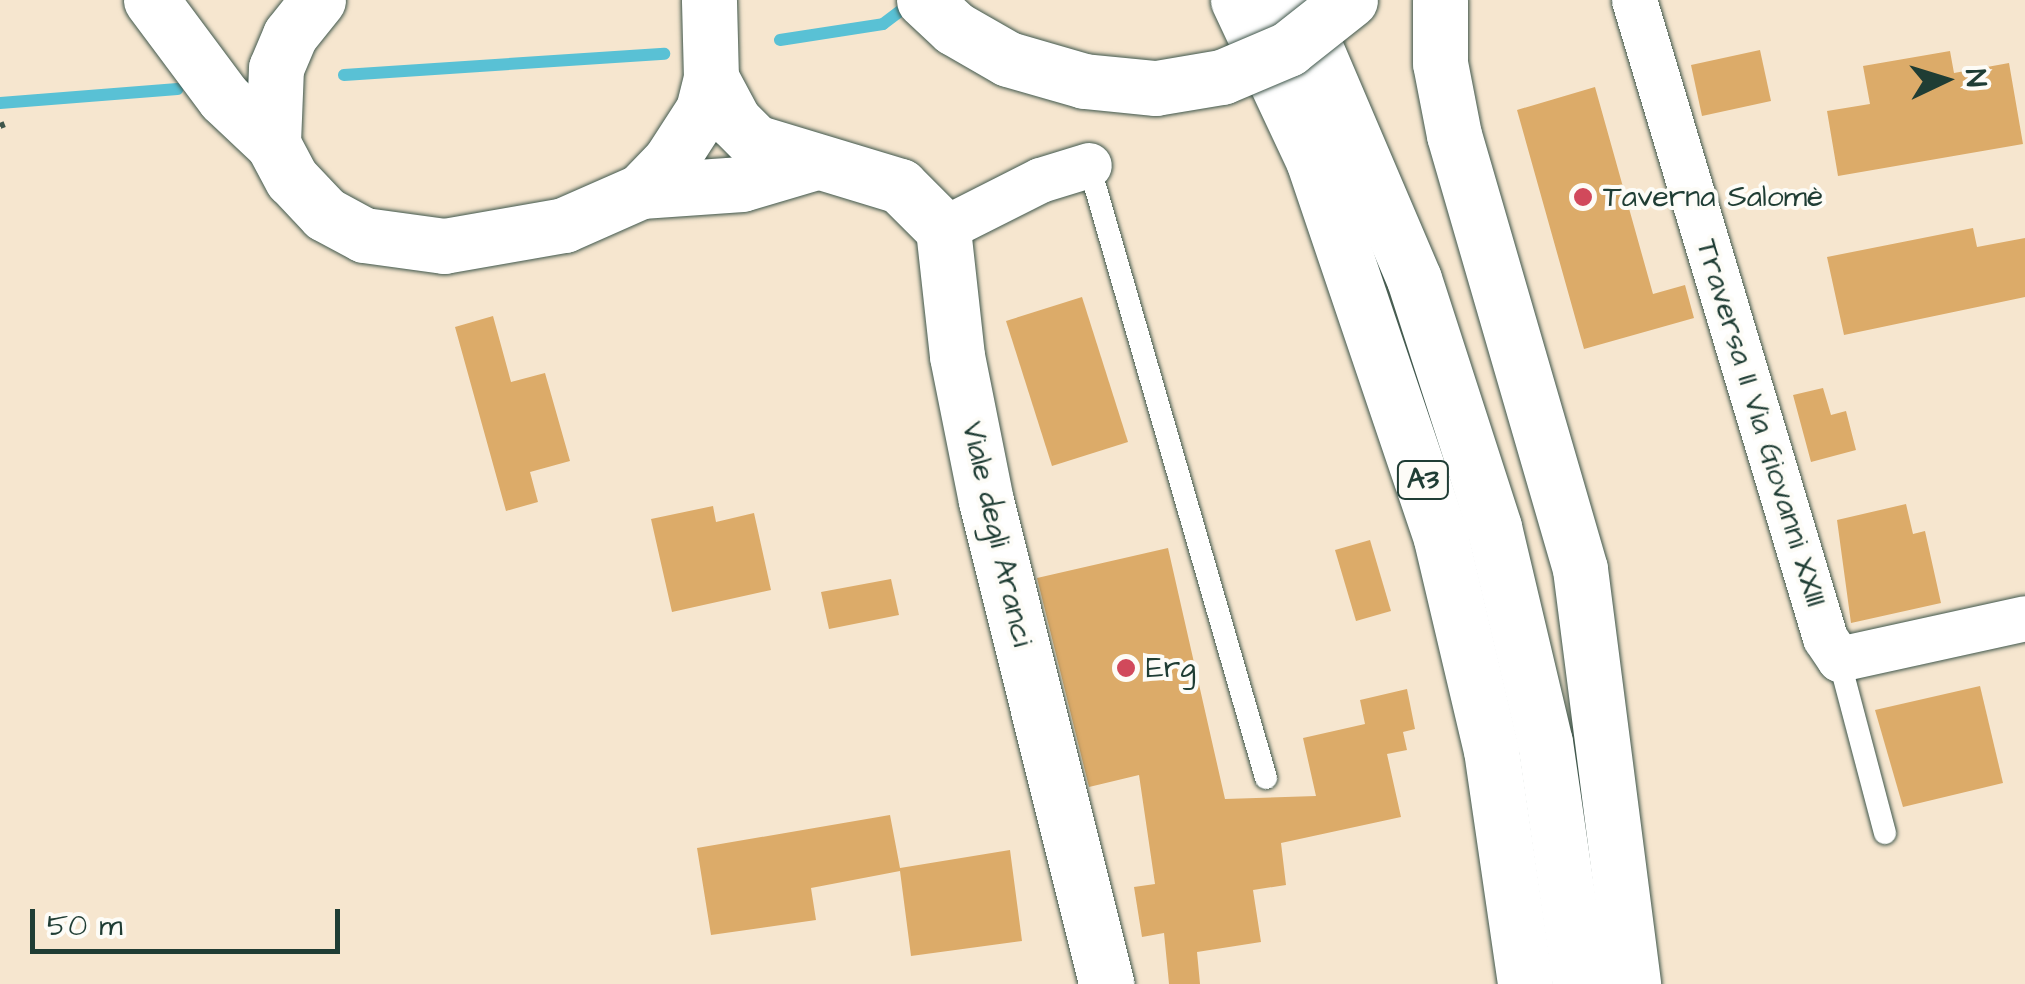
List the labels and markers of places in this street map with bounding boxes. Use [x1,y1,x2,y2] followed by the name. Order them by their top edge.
[1603,179,1823,215] place label: Taverna Salomè
[1572,186,1594,208] marker: Taverna Salomè
[1146,650,1196,686] place label: Erg
[1115,657,1137,679] marker: Erg

